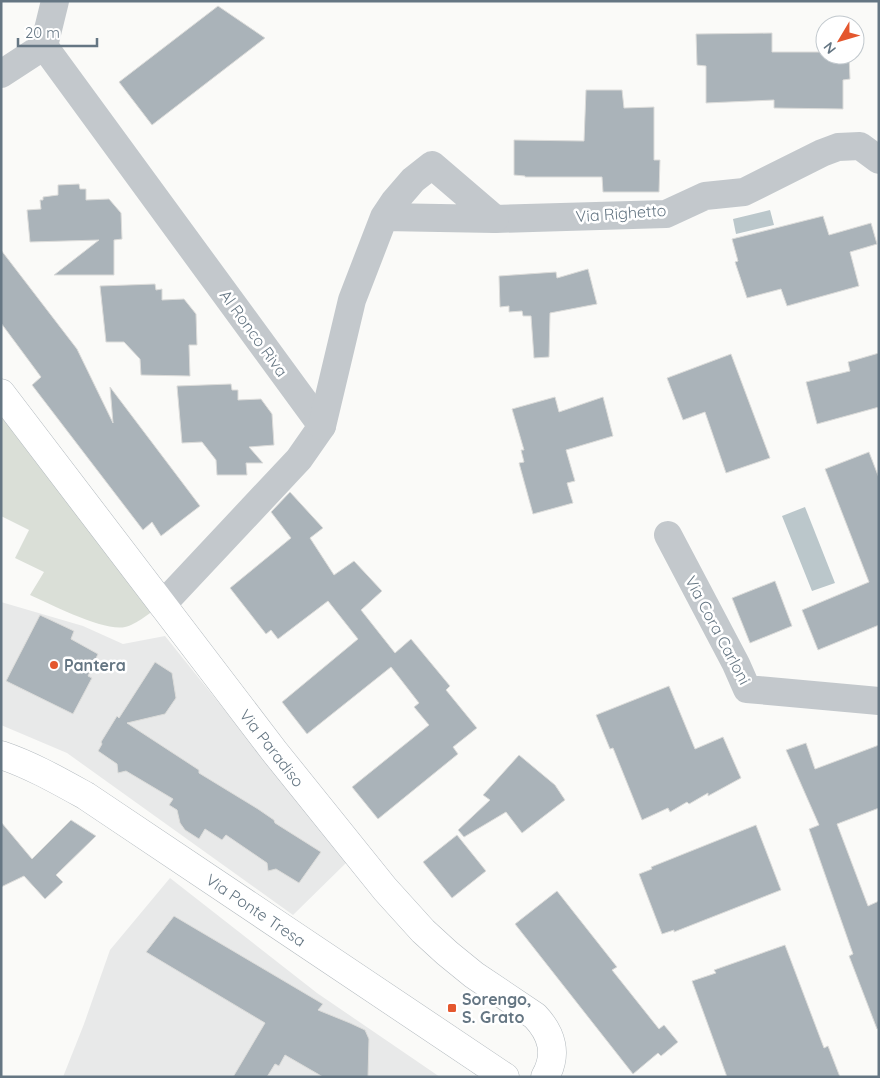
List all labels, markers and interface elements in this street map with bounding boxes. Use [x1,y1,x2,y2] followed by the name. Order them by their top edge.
[18,15,96,47] scale bar
[815,15,865,65] north arrow
[25,23,60,42] text: 20 m
[819,38,840,58] text: N
[575,200,667,226] street label: Via Righetto
[216,286,292,380] street label: Al Ronco Riva
[681,572,755,688] street label: Via Cora Carloni
[64,655,126,675] place label: Pantera
[48,659,60,671] marker: Pantera
[235,705,309,791] street label: Via Paradiso
[202,869,310,951] street label: Via Ponte Tresa
[462,989,531,1027] place label: Sorengo, S. Grato
[446,1002,458,1014] marker: Sorengo, S. Grato

